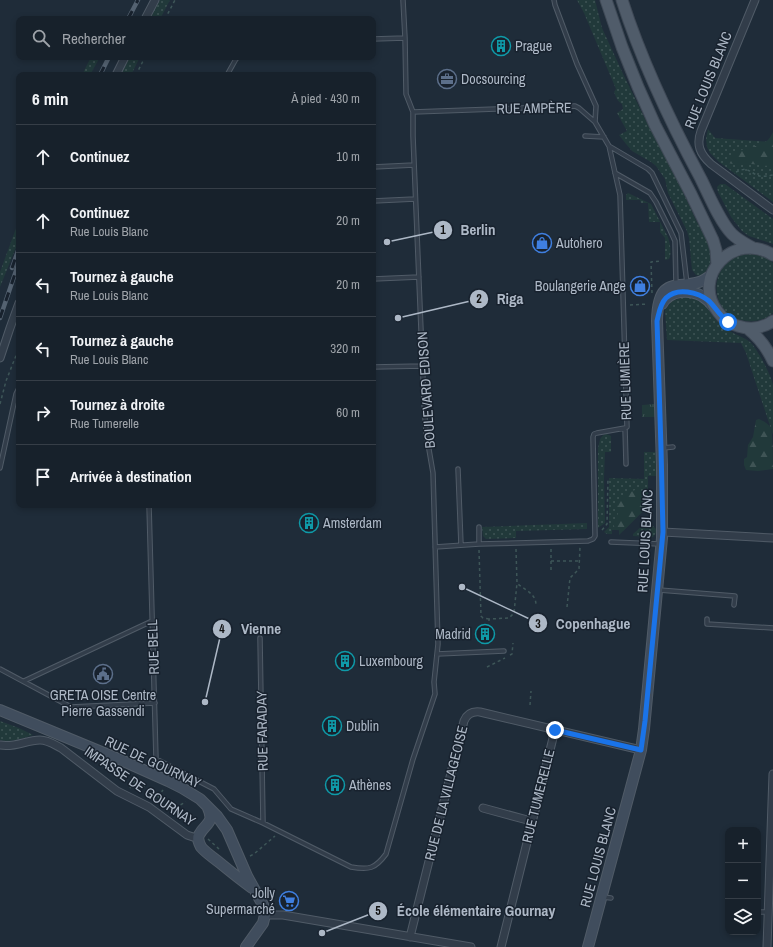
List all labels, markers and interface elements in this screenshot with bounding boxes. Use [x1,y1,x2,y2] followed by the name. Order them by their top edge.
[16,16,376,60] search box
[30,27,52,49] icon: search
[62,28,126,49] text: Rechercher
[680,29,736,131] street label: RUE LOUIS BLANC
[490,35,512,57] building icon: Prague
[515,37,552,55] place label: Prague
[436,68,458,90] office icon: Docsourcing
[461,70,526,88] place label: Docsourcing
[32,87,68,110] text: 6 min
[291,90,360,107] text: À pied · 430 m
[496,98,572,118] street label: RUE AMPÈRE
[32,146,54,168] icon: ahead
[70,146,129,167] text: Continuez
[336,148,360,165] text: 10 m
[70,202,129,223] text: Continuez
[32,210,54,232] icon: ahead
[336,212,360,229] text: 20 m
[433,217,504,244] callout: Berlin
[461,219,495,240] text: Berlin
[440,222,446,238] text: 1
[70,223,148,240] text: Rue Louis Blanc
[531,232,553,254] shop icon: Autohero
[555,234,603,252] place label: Autohero
[70,266,174,287] text: Tournez à gauche
[32,274,54,296] icon: left
[629,275,651,297] shop icon: Boulangerie Ange
[336,276,360,293] text: 20 m
[535,277,626,295] place label: Boulangerie Ange
[469,285,531,312] callout: Riga
[70,287,148,304] text: Rue Louis Blanc
[497,288,523,309] text: Riga
[476,291,482,307] text: 2
[719,313,737,331] route start
[70,330,174,351] text: Tournez à gauche
[413,331,439,449] street label: BOULEVARD EDISON
[32,338,54,360] icon: left
[330,340,360,357] text: 320 m
[615,341,635,421] street label: RUE LUMIÈRE
[70,351,148,368] text: Rue Louis Blanc
[70,394,165,415] text: Tournez à droite
[32,402,54,424] icon: right
[336,404,360,421] text: 60 m
[70,415,139,432] text: Rue Tumerelle
[32,466,54,488] icon: arrive
[70,466,192,487] text: Arrivée à destination
[633,489,657,593] street label: RUE LOUIS BLANC
[298,512,320,534] building icon: Amsterdam
[322,514,382,532] place label: Amsterdam
[528,610,639,637] callout: Copenhague
[556,613,630,634] text: Copenhague
[212,615,289,642] callout: Vienne
[535,616,541,632] text: 3
[143,618,163,675] street label: RUE BELL
[241,618,281,639] text: Vienne
[219,621,225,637] text: 4
[474,623,496,645] building icon: Madrid
[435,625,471,643] place label: Madrid
[334,650,356,672] building icon: Luxembourg
[359,652,423,670] place label: Luxembourg
[92,663,114,685] public building icon: GRETA OISE Centre Pierre Gassendi
[50,686,156,720] place label: GRETA OISE Centre Pierre Gassendi
[252,690,272,771] street label: RUE FARADAY
[321,715,343,737] building icon: Dublin
[346,717,379,735] place label: Dublin
[546,721,564,739] route end
[421,724,471,862] street label: RUE DE LA VILLAGEOISE
[102,732,204,792] street label: RUE DE GOURNAY
[81,742,199,830] street label: IMPASSE DE GOURNAY
[518,747,558,845] street label: RUE TUMERELLE
[324,774,346,796] building icon: Athènes
[348,776,391,794] place label: Athènes
[576,805,620,909] street label: RUE LOUIS BLANC
[725,827,761,935] map controls
[725,827,761,863] button: +
[725,863,761,899] button: −
[206,884,275,918] place label: Jolly Supermarché
[278,890,300,912] supermarket icon: Jolly Supermarché
[368,898,563,925] callout: École élémentaire Gournay
[725,899,761,935] button: layers
[397,900,555,921] text: École élémentaire Gournay
[375,903,381,919] text: 5

